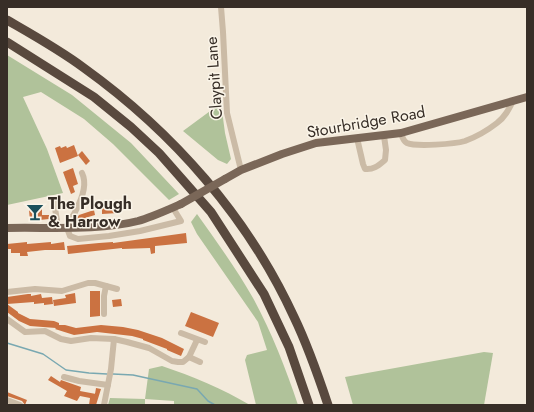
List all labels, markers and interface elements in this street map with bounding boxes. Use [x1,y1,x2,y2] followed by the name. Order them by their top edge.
[200,36,228,120] street label: Claypit Lane
[305,100,427,144] street label: Stourbridge Road
[48,192,132,233] place label: The Plough & Harrow
[25,202,45,222] bar icon: The Plough & Harrow

